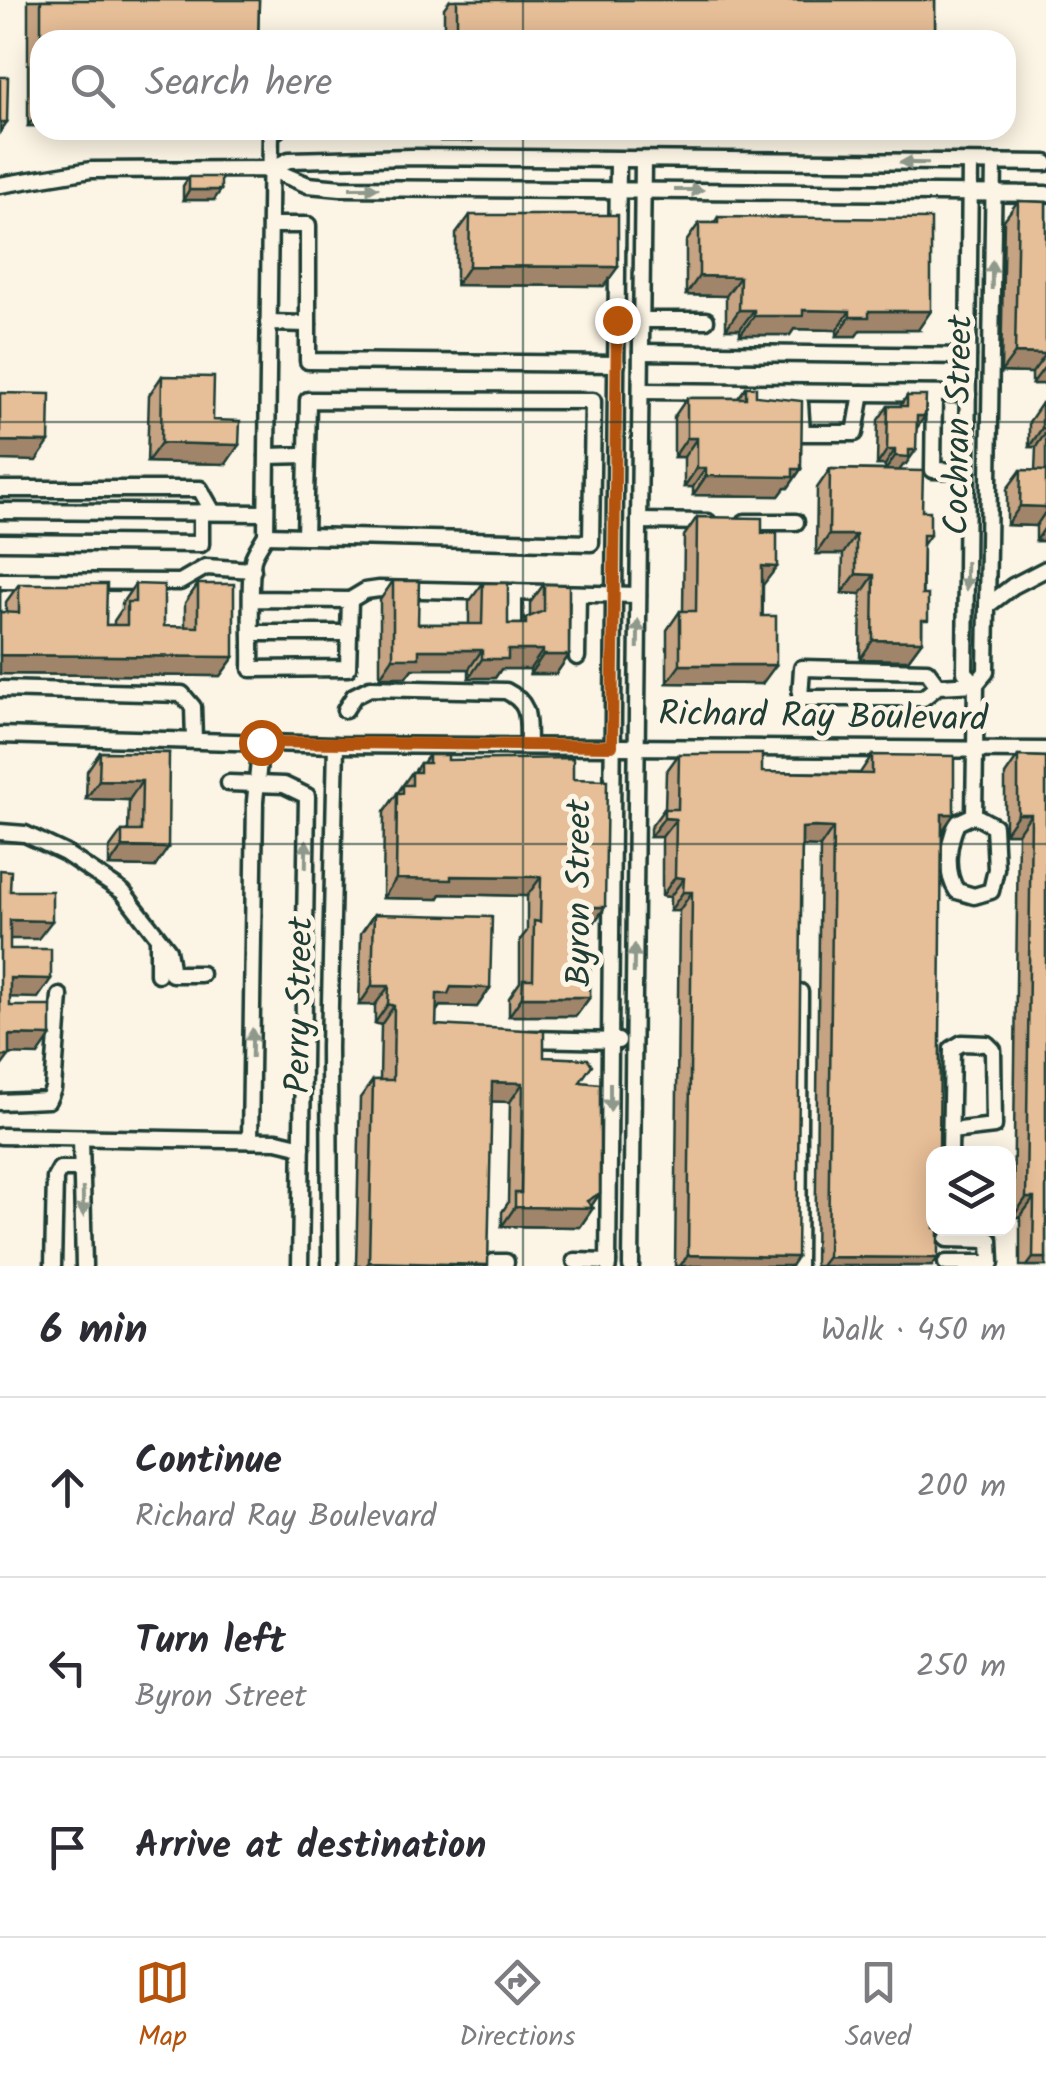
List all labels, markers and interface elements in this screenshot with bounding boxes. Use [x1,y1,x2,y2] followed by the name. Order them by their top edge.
[30,30,1016,140] search box
[145,55,332,115] text: Search here
[65,58,120,113] icon: search
[897,155,929,171] one-way arrow
[349,180,381,196] one-way arrow
[674,183,706,199] one-way arrow
[985,259,1001,291] one-way arrow
[595,298,641,344] route end
[930,314,990,536] street label: Cochran Street
[958,560,974,592] one-way arrow
[630,617,646,649] one-way arrow
[658,687,990,749] street label: Richard Ray Boulevard
[239,720,285,766] route start
[553,799,609,987] street label: Byron Street
[299,837,315,869] one-way arrow
[271,916,331,1094] street label: Perry Street
[626,942,642,974] one-way arrow
[244,1026,260,1058] one-way arrow
[601,1082,617,1114] one-way arrow
[926,1146,1016,1236] map controls
[926,1146,1016,1236] button: layers
[75,1186,91,1218] one-way arrow
[40,1298,148,1365] text: 6 min
[821,1306,1006,1357] text: Walk · 450 m
[135,1432,282,1492] text: Continue
[40,1460,95,1515] icon: ahead
[917,1462,1006,1513] text: 200 m
[135,1492,436,1543] text: Richard Ray Boulevard
[135,1612,286,1672] text: Turn left
[40,1640,95,1695] icon: left
[916,1642,1006,1693] text: 250 m
[135,1672,307,1723] text: Byron Street
[135,1817,486,1877] text: Arrive at destination
[40,1820,95,1875] icon: arrive
[135,1955,190,2060] tab: Map
[459,1955,575,2060] tab: Directions
[845,1955,911,2060] tab: Saved

